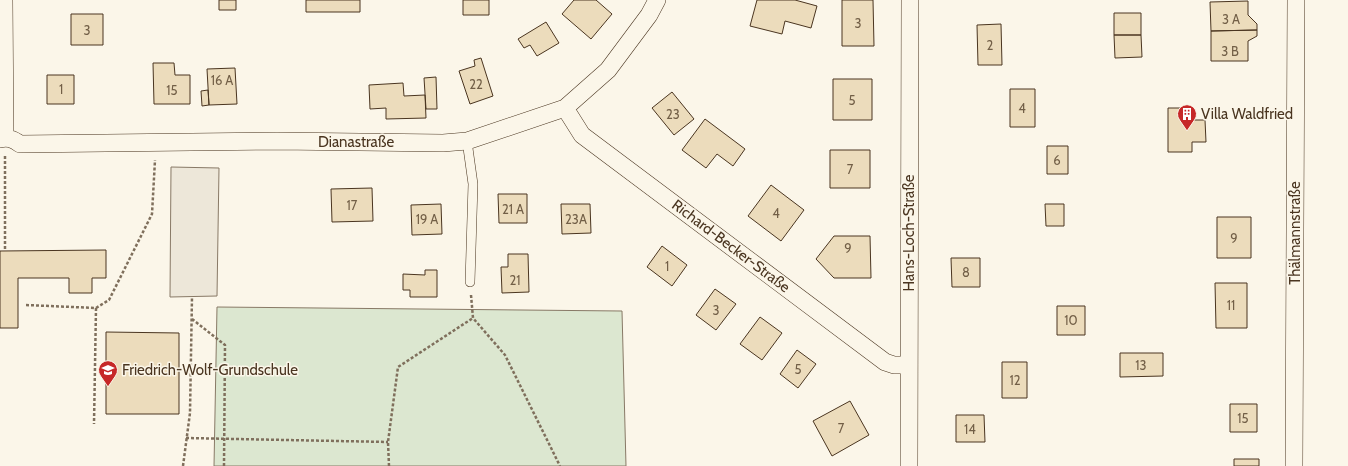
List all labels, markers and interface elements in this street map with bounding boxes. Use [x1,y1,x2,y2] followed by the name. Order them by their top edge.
[1222,11,1240,27] house number: 3 A
[854,15,862,31] house number: 3
[83,22,91,38] house number: 3
[987,37,994,53] house number: 2
[1221,43,1239,59] house number: 3 B
[211,72,233,88] house number: 16 A
[469,76,483,92] house number: 22
[59,81,63,97] house number: 1
[166,82,178,98] house number: 15
[848,92,856,108] house number: 5
[1018,100,1026,116] house number: 4
[1176,103,1198,131] building icon: Villa Waldfried
[1201,105,1293,123] place label: Villa Waldfried
[666,106,680,122] house number: 23
[318,133,394,151] street label: Dianastraße
[1053,152,1061,168] house number: 6
[847,161,854,177] house number: 7
[900,174,918,292] street label: Hans-Loch-Straße
[1286,181,1304,285] street label: Thälmannstraße
[668,196,794,296] street label: Richard-Becker-Straße
[347,197,358,213] house number: 17
[502,201,524,217] house number: 21 A
[772,205,780,221] house number: 4
[416,211,438,227] house number: 19 A
[565,211,587,227] house number: 23A
[1230,230,1238,246] house number: 9
[844,240,852,256] house number: 9
[665,258,669,274] house number: 1
[962,264,970,280] house number: 8
[509,272,521,288] house number: 21
[1227,297,1235,313] house number: 11
[712,302,720,318] house number: 3
[1064,312,1078,328] house number: 10
[1135,357,1147,373] house number: 13
[97,359,119,387] school or university icon: Friedrich-Wolf-Grundschule
[122,361,298,379] place label: Friedrich-Wolf-Grundschule
[794,361,802,377] house number: 5
[1009,372,1021,388] house number: 12
[1237,410,1249,426] house number: 15
[838,420,845,436] house number: 7
[964,421,976,437] house number: 14

